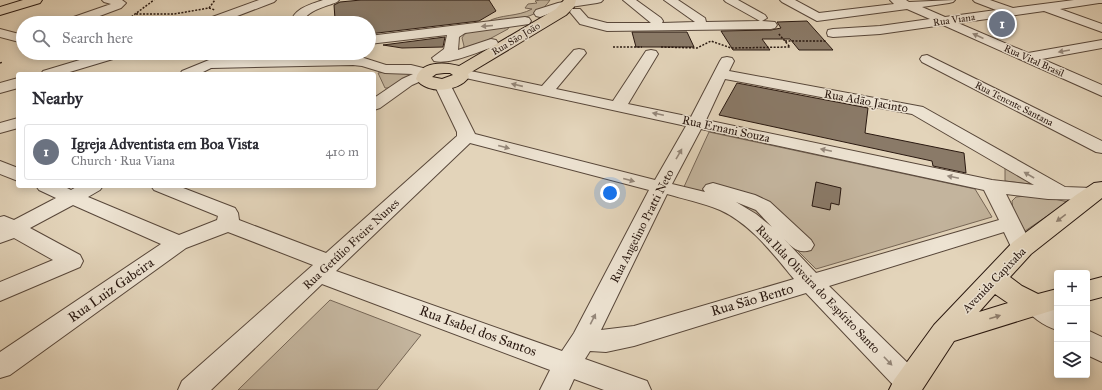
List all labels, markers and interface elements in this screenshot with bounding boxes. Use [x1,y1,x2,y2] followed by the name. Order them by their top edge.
[989,9,1015,39] pin: 1
[932,11,976,29] street label: Rua Viana
[16,16,376,60] search box
[490,20,543,59] street label: Rua São João
[481,23,493,29] one-way arrow
[30,27,52,49] icon: search
[62,29,133,47] text: Search here
[972,33,984,39] one-way arrow
[1002,42,1066,80] street label: Rua Vital Brasil
[1058,48,1070,54] one-way arrow
[973,79,1056,129] street label: Rua Tenente Santana
[511,81,523,87] one-way arrow
[823,87,909,116] street label: Rua Adão Jacinto
[32,88,83,109] text: Nearby
[652,111,664,117] one-way arrow
[681,113,772,145] street label: Rua Ernani Souza
[71,135,259,153] text: Igreja Adventista em Boa Vista
[43,144,49,160] text: 1
[325,144,359,160] text: 410 m
[498,144,510,150] one-way arrow
[820,147,832,153] one-way arrow
[676,148,683,160] one-way arrow
[71,153,175,169] text: Church · Rua Viana
[607,167,678,286] street label: Rua Angelino Pratti Neto
[1023,171,1035,178] one-way arrow
[947,174,960,180] one-way arrow
[623,177,636,183] one-way arrow
[600,183,620,203] your location
[300,196,402,292] street label: Rua Getúlio Freire Nunes
[1056,214,1067,223] one-way arrow
[753,222,883,356] street label: Rua Ilda Oliveira do Espírito Santo
[959,244,1029,316] street label: Avenida Capixaba
[65,254,157,326] street label: Rua Luiz Gabeira
[1054,270,1090,378] map controls
[1054,270,1090,306] button: +
[709,280,795,320] street label: Rua São Bento
[417,302,539,360] street label: Rua Isabel dos Santos
[1054,306,1090,342] button: −
[590,314,597,325] one-way arrow
[989,314,1001,320] one-way arrow
[1054,342,1090,378] button: layers
[883,356,893,366] one-way arrow

